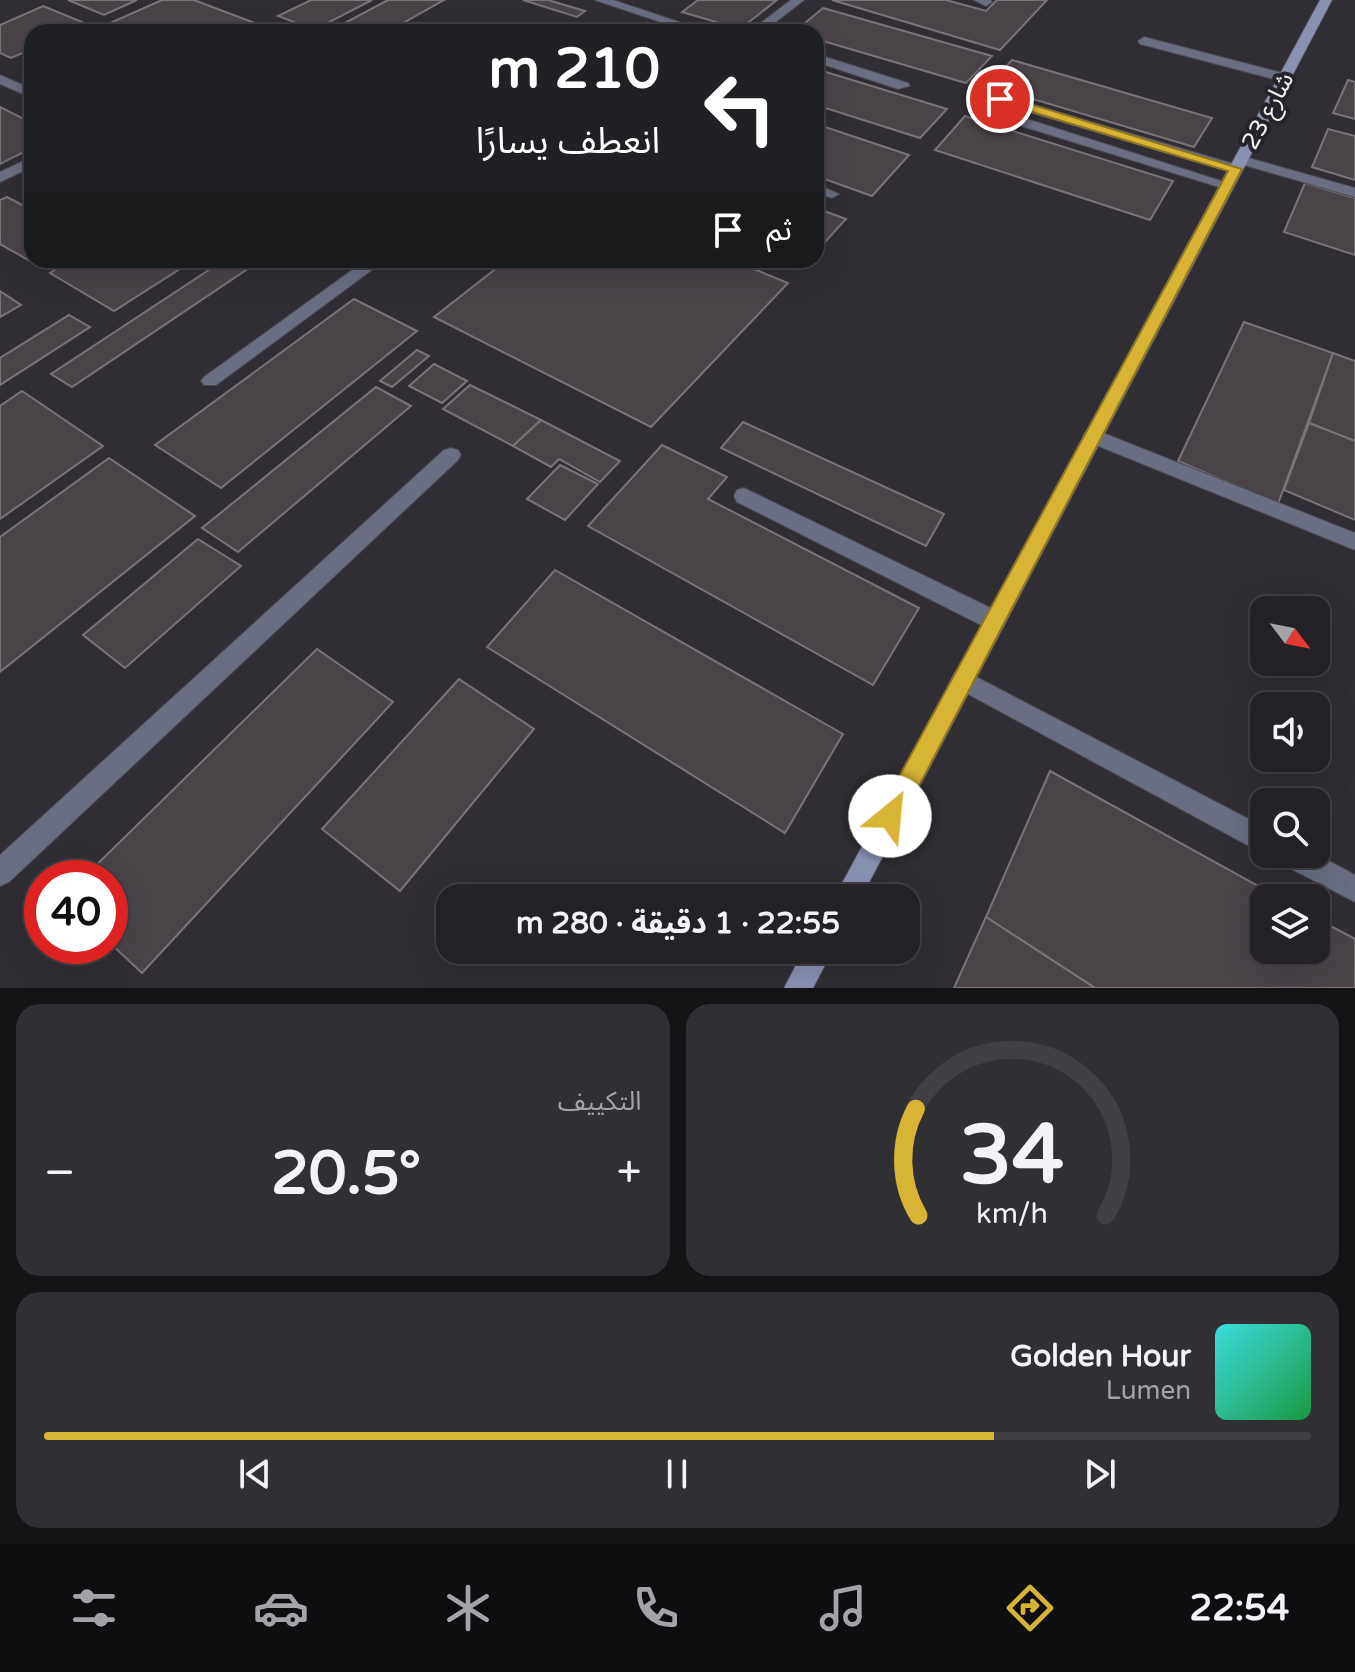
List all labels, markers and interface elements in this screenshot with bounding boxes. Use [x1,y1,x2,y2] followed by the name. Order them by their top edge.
[489,36,660,103] text: 210 m
[688,56,792,160] icon: left
[966,65,1034,133] pin
[1236,67,1302,155] street label: شارع 23
[978,77,1022,121] icon: arrive
[476,120,660,163] text: انعطف يسارًا
[706,208,750,252] icon: arrive
[766,212,792,249] text: ثم
[1250,596,1330,676] north arrow
[1250,596,1330,964] map controls
[1250,692,1330,772] button: sound
[848,774,932,858] position arrow
[1250,788,1330,868] button: search
[24,860,128,964] speed limit sign: 40
[1250,884,1330,964] button: layers
[516,905,840,942] text: 22:55 · 1 دقيقة · 280 m
[558,1086,642,1117] text: التكييف
[960,1106,1064,1206] text: 34
[271,1138,421,1210] text: 20.5°
[44,1147,75,1200] text: −
[617,1147,642,1200] text: +
[976,1197,1048,1231] text: km/h
[1010,1338,1191,1375] text: Golden Hour
[1106,1375,1191,1406] text: Lumen
[233,1452,277,1496] icon: previous
[655,1452,699,1496] icon: pause
[1078,1452,1122,1496] icon: next
[66,1580,122,1636] icon: filters
[253,1580,309,1636] icon: car
[440,1580,496,1636] icon: climate
[628,1580,684,1636] icon: phone
[815,1580,871,1636] icon: music
[1002,1580,1058,1636] icon: directions
[1190,1587,1289,1630] text: 22:54

